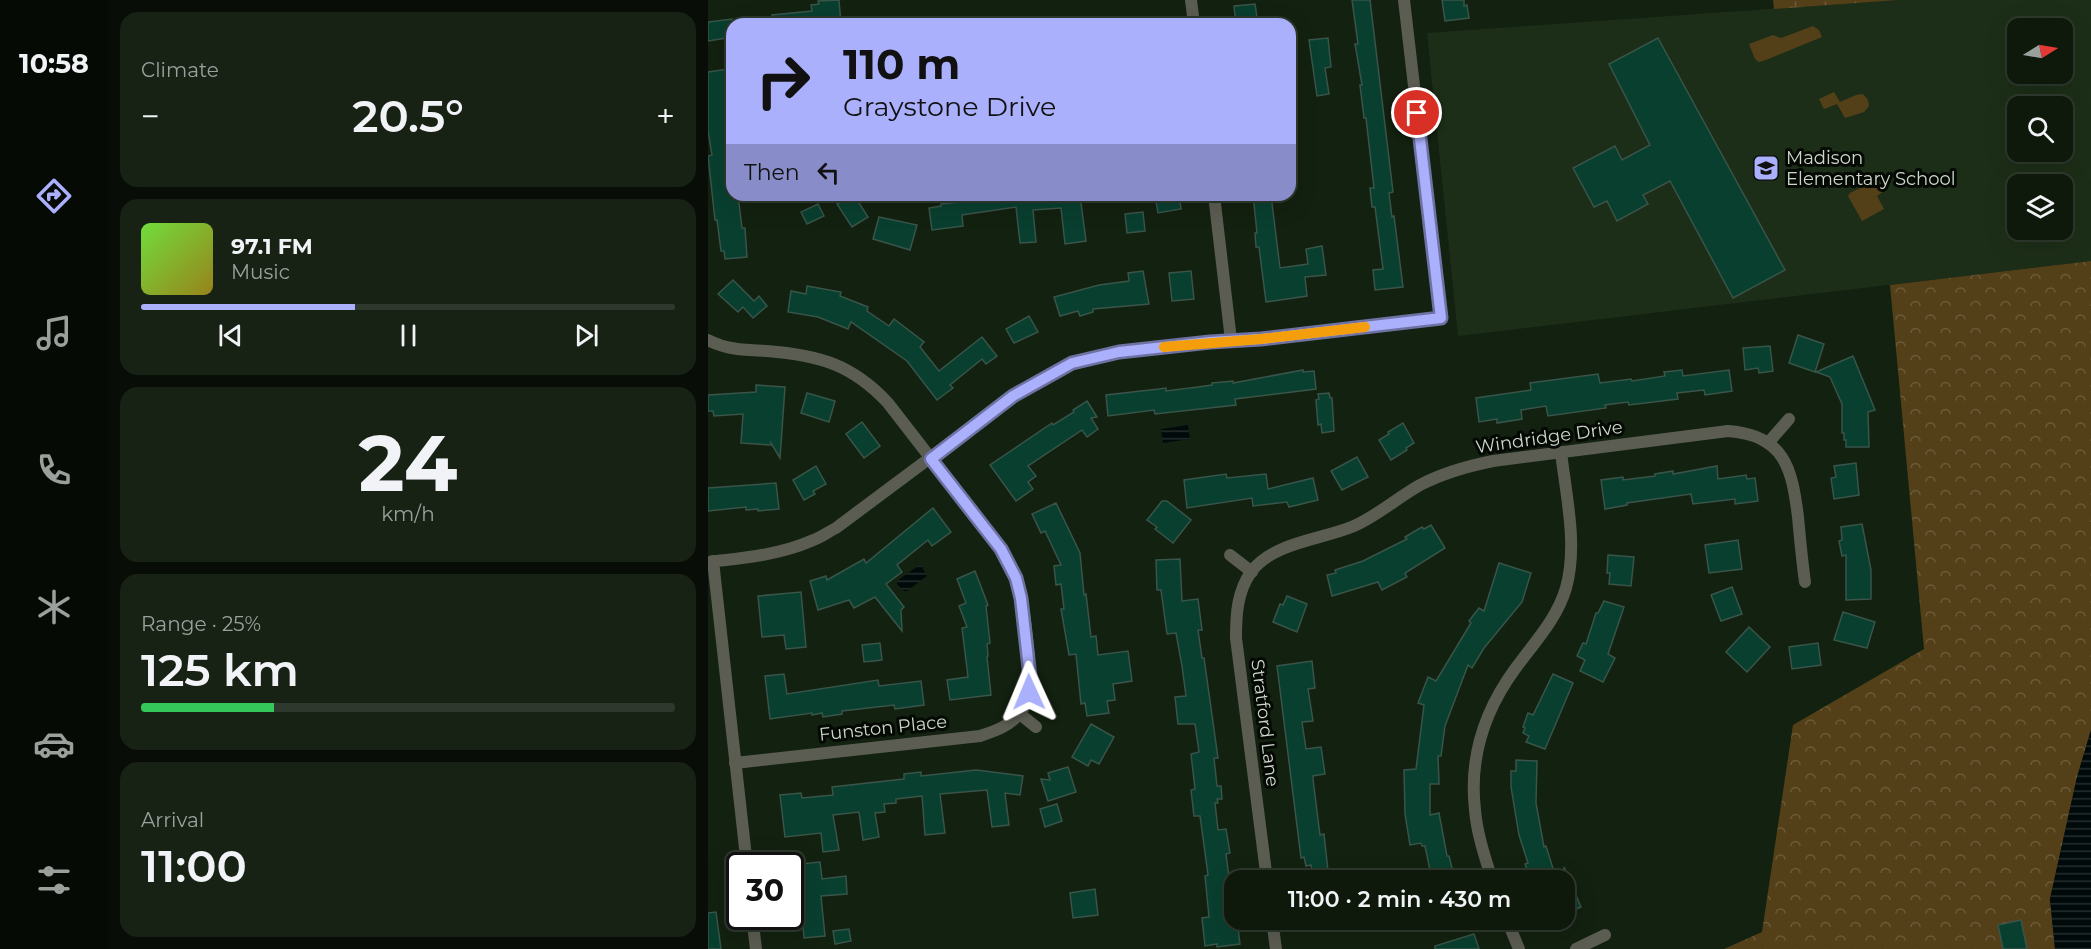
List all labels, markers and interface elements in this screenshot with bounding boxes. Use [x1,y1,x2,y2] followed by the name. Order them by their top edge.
[2007,18,2073,84] north arrow
[2007,18,2073,240] map controls
[843,38,960,90] text: 110 m
[744,42,822,120] icon: right
[19,47,89,80] text: 10:58
[141,58,219,82] text: Climate
[1391,87,1442,138] pin
[352,88,464,143] text: 20.5°
[843,90,1056,123] text: Graystone Drive
[141,96,160,136] text: −
[656,96,675,136] text: +
[1400,96,1433,129] icon: arrive
[2007,96,2073,162] button: search
[1786,147,1956,190] place label: Madison Elementary School
[1751,153,1781,183] school or university icon: Madison Elementary School
[812,156,845,189] icon: left
[744,159,800,186] text: Then
[2007,174,2073,240] button: layers
[33,175,75,217] icon: directions
[231,233,313,260] text: 97.1 FM
[231,260,290,284] text: Music
[33,312,75,354] icon: music
[214,319,247,352] icon: previous
[392,319,425,352] icon: pause
[570,319,603,352] icon: next
[359,415,457,511] text: 24
[1474,416,1624,458] street label: Windridge Drive
[33,449,75,491] icon: phone
[381,502,435,526] text: km/h
[33,586,75,628] icon: climate
[141,612,261,636] text: Range · 25%
[141,642,299,697] text: 125 km
[1246,658,1284,788] street label: Stratford Lane
[997,660,1061,724] position arrow
[818,710,948,746] street label: Funston Place
[33,723,75,765] icon: car
[141,808,204,832] text: Arrival
[141,838,247,893] text: 11:00
[726,852,804,930] speed limit sign: 30
[33,859,75,901] icon: filters
[1288,886,1511,913] text: 11:00 · 2 min · 430 m

